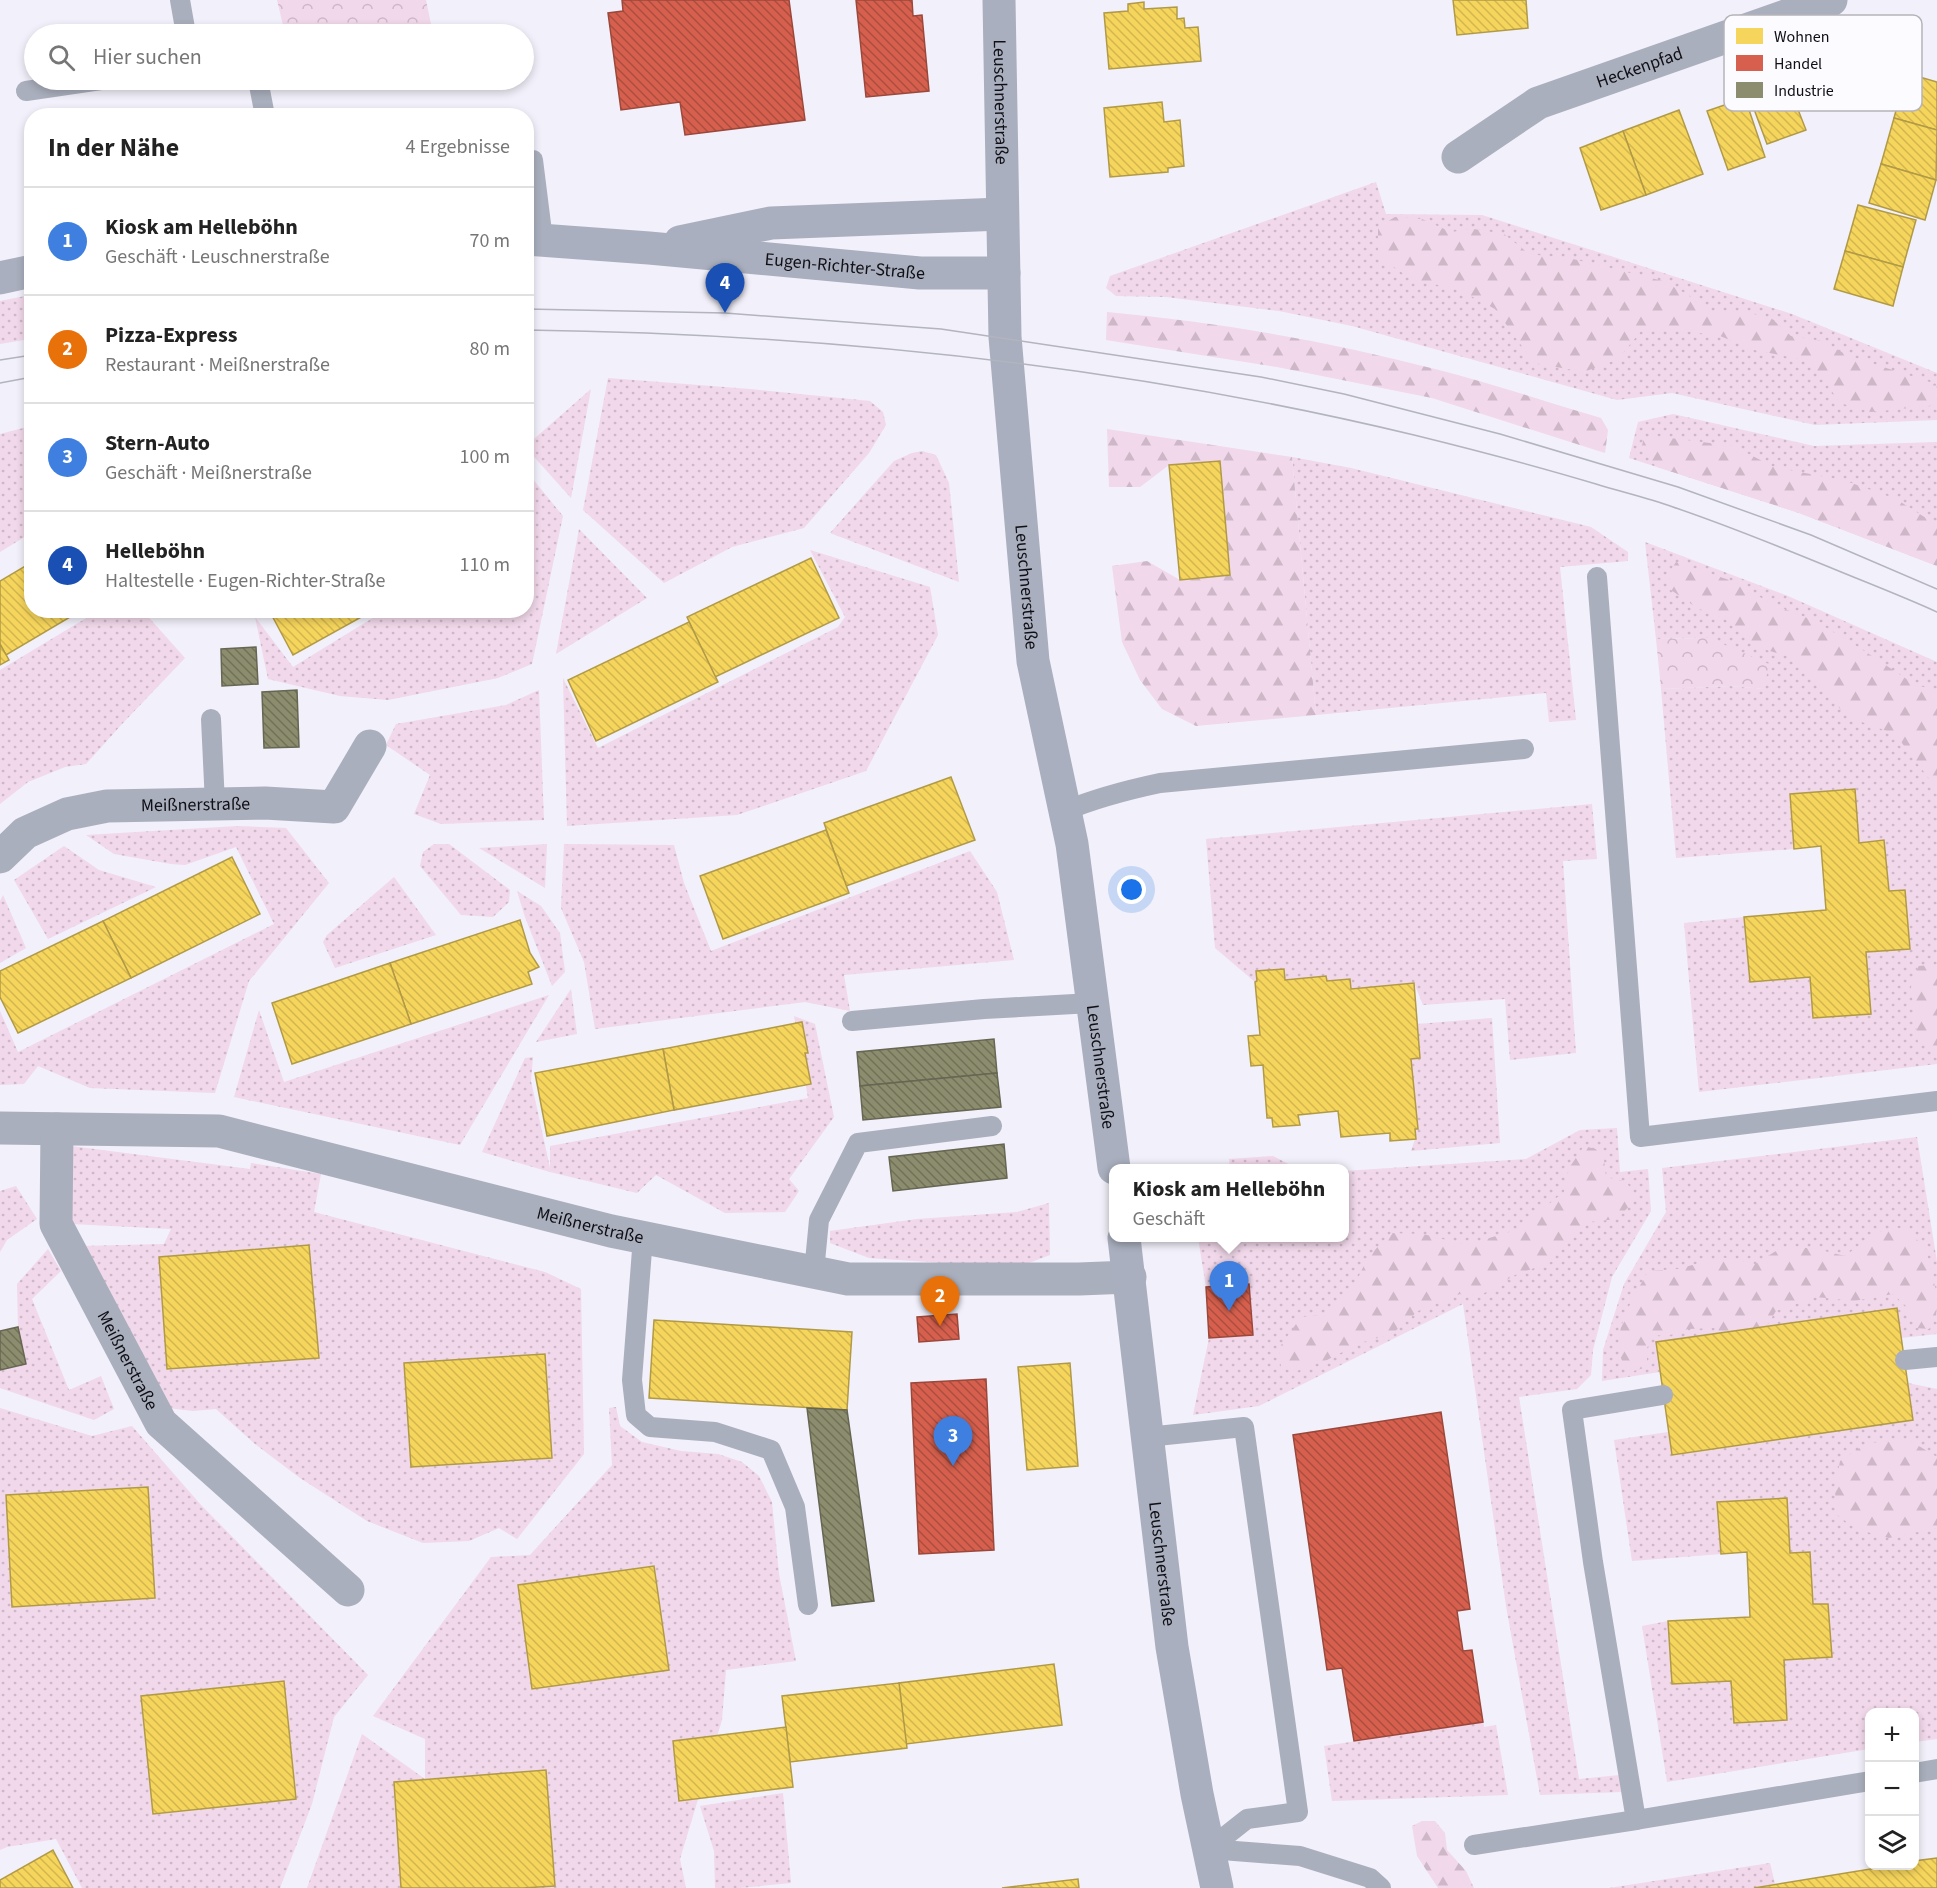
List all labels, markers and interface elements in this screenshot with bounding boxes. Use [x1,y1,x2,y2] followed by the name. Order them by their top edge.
[1724,15,1922,111] legend
[24,24,534,90] search box
[1774,26,1829,48] text: Wohnen
[987,39,1014,165] street label: Leuschnerstraße
[45,41,78,74] icon: search
[93,41,202,73] text: Hier suchen
[1593,41,1686,94] street label: Heckenpfad
[1774,53,1822,75] text: Handel
[1774,80,1834,102] text: Industrie
[48,129,179,166] text: In der Nähe
[405,133,510,161] text: 4 Ergebnisse
[105,211,298,243] text: Kiosk am Helleböhn
[62,227,73,255] text: 1
[470,227,510,255] text: 70 m
[105,243,330,271] text: Geschäft · Leuschnerstraße
[764,246,925,286] street label: Eugen-Richter-Straße
[706,264,744,313] pin: 4
[105,319,237,351] text: Pizza-Express
[62,335,73,363] text: 2
[470,335,510,363] text: 80 m
[105,351,330,379] text: Restaurant · Meißnerstraße
[105,427,210,459] text: Stern-Auto
[62,443,73,471] text: 3
[460,443,510,471] text: 100 m
[105,459,312,487] text: Geschäft · Meißnerstraße
[1009,524,1044,651] street label: Leuschnerstraße
[105,535,205,567] text: Helleböhn
[62,551,73,579] text: 4
[460,551,510,579] text: 110 m
[105,567,385,595] text: Haltestelle · Eugen-Richter-Straße
[141,791,250,818] street label: Meißnerstraße
[1117,875,1146,904] your location
[1080,1003,1121,1131] street label: Leuschnerstraße
[1109,1164,1349,1242] popup
[1133,1173,1325,1205] text: Kiosk am Helleböhn
[534,1200,646,1250] street label: Meißnerstraße
[1133,1205,1205,1233] text: Geschäft
[1210,1262,1248,1311] pin: 1
[920,1276,960,1326] pin: 2
[91,1306,164,1414] street label: Meißnerstraße
[934,1416,972,1466] pin: 3
[1143,1500,1182,1628] street label: Leuschnerstraße
[1865,1708,1919,1870] map controls
[1865,1708,1919,1762] button: +
[1865,1762,1919,1816] button: −
[1865,1816,1919,1870] button: layers

